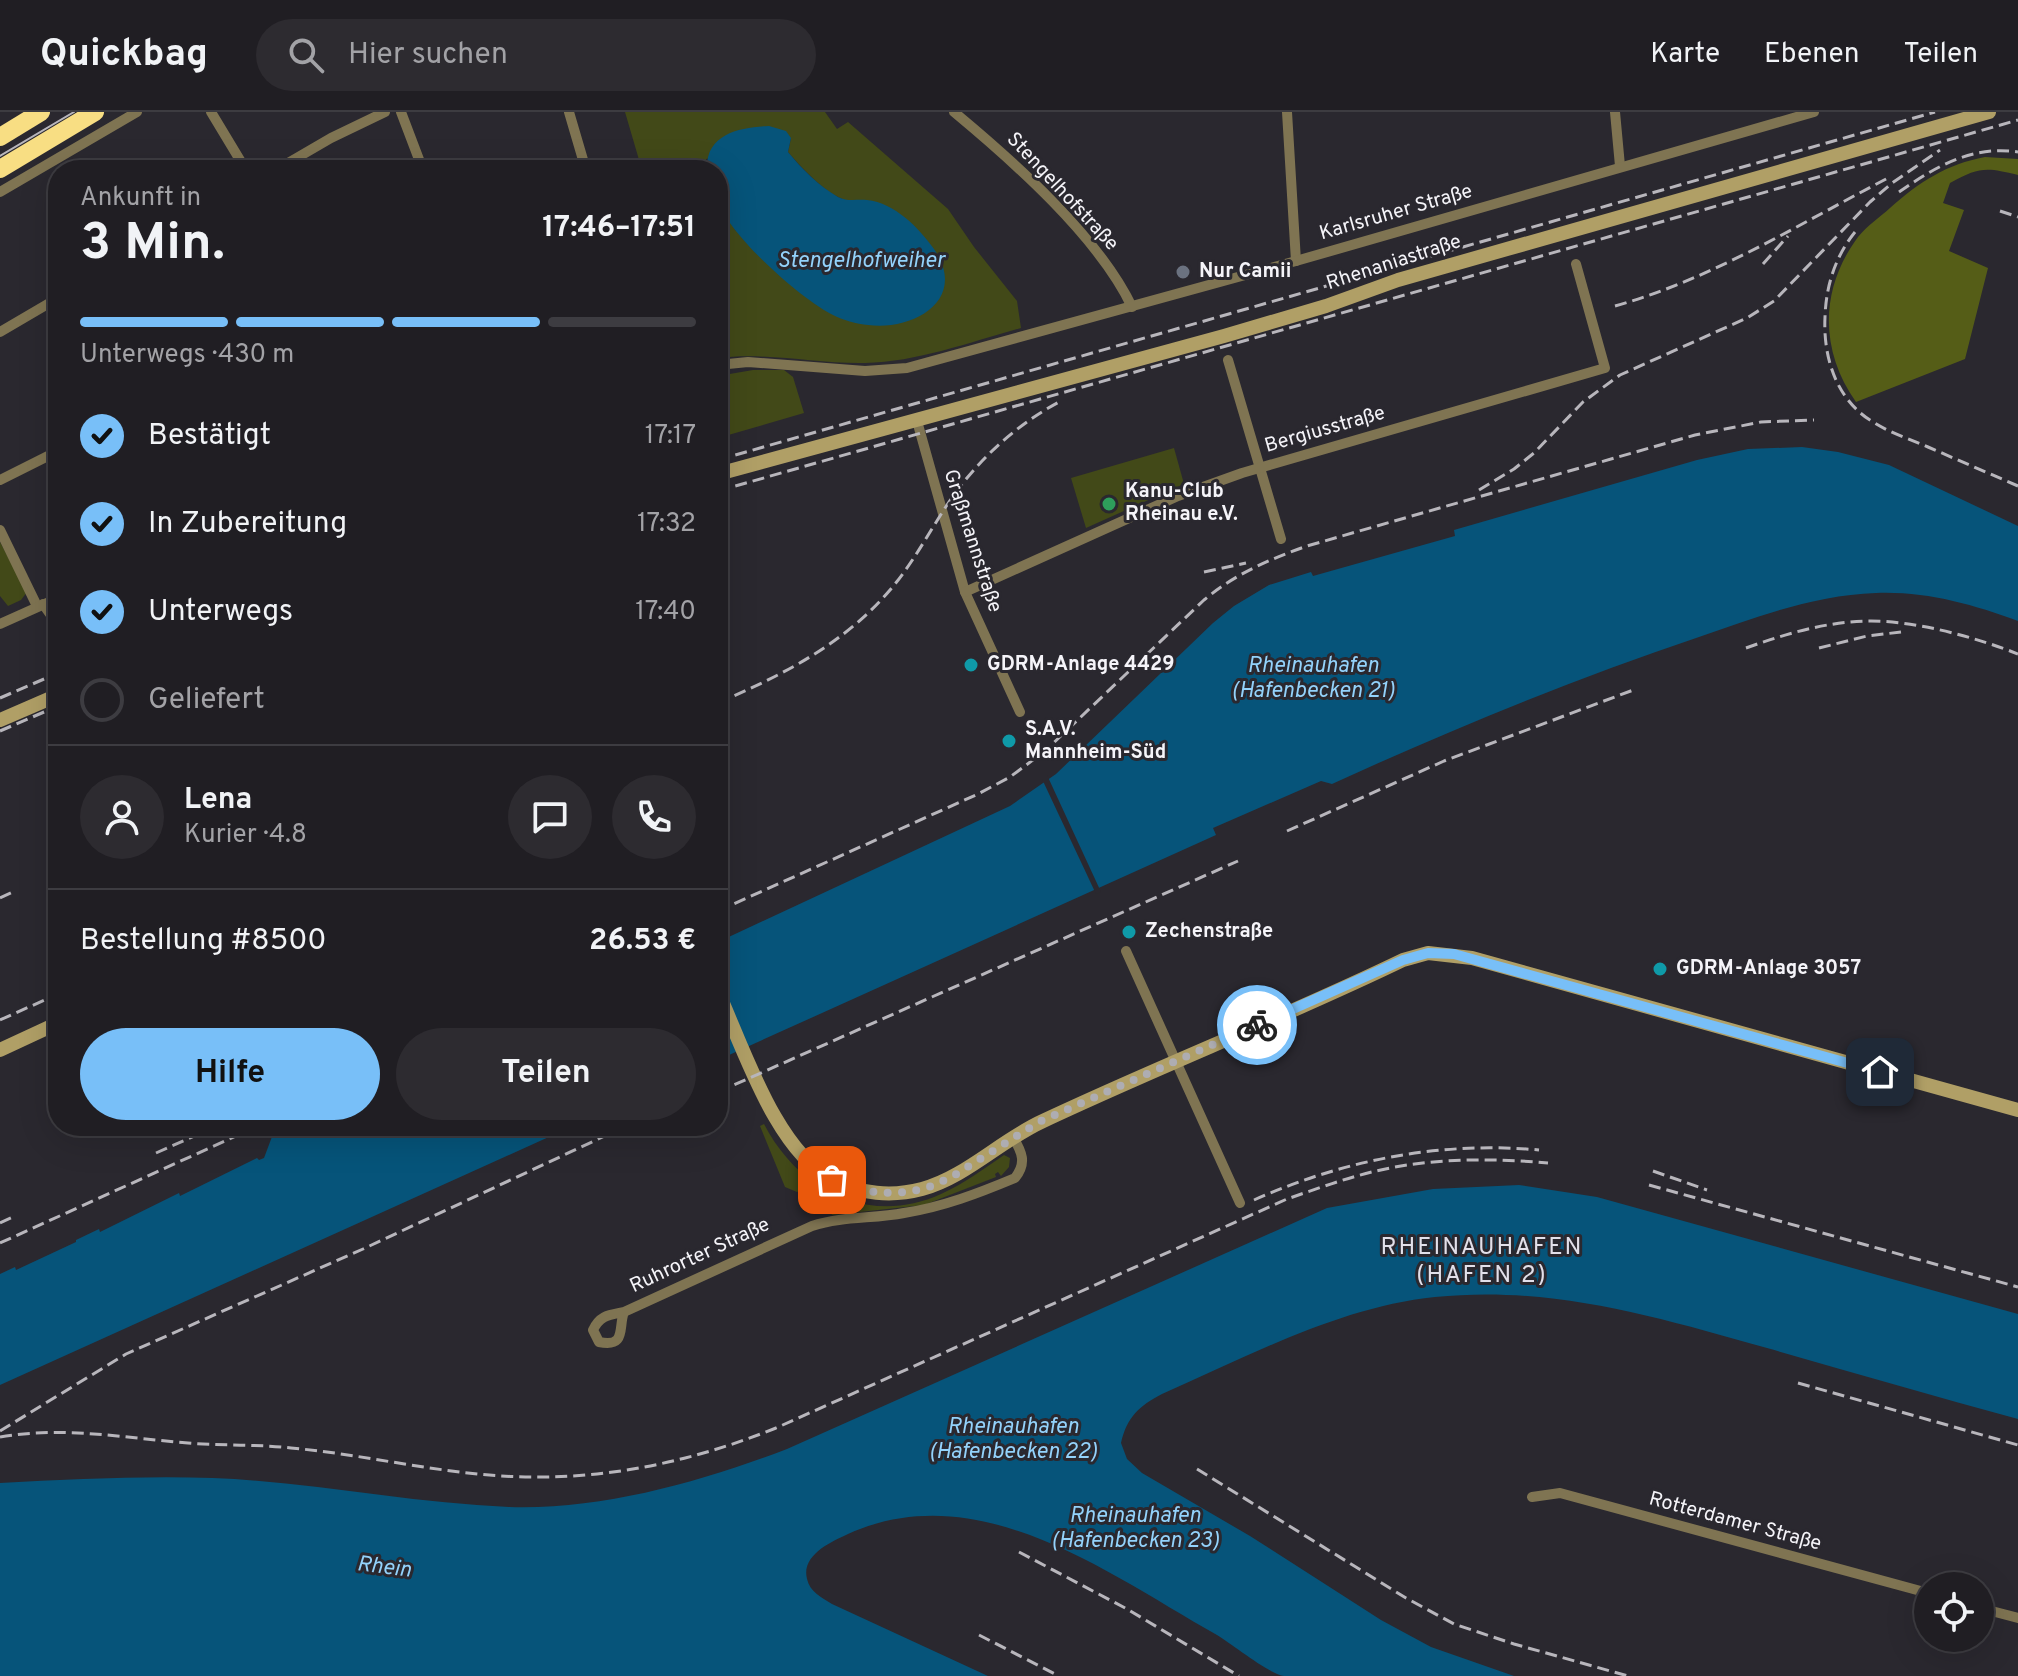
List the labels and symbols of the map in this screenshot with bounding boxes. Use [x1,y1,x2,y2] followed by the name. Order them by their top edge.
[1000,127,1124,257] street label: Stengelhofstraße
[1316,179,1476,247] street label: Karlsruher Straße
[1323,229,1465,297] street label: Rhenaniastraße
[777,248,946,275] water label: Stengelhofweiher
[1199,259,1291,285] place label: Nur Camii
[1174,263,1192,281] marker: Nur Camii
[1262,400,1388,460] street label: Bergiusstraße
[937,466,1007,616] street label: Graßmannstraße
[1125,479,1238,528] place label: Kanu-Club Rheinau e.V.
[1100,495,1118,513] marker: Kanu-Club Rheinau e.V.
[987,652,1175,678] place label: GDRM-Anlage 4429
[1231,653,1395,705] water label: Rheinauhafen (Hafenbecken 21)
[962,656,980,674] marker: GDRM-Anlage 4429
[1025,717,1166,766] place label: S.A.V. Mannheim-Süd
[1000,732,1018,750] marker: S.A.V. Mannheim-Süd
[1145,919,1273,945] place label: Zechenstraße
[1120,923,1138,941] marker: Zechenstraße
[1676,956,1861,982] place label: GDRM-Anlage 3057
[1651,960,1669,978] marker: GDRM-Anlage 3057
[1217,985,1297,1065] courier
[1846,1038,1914,1106] pin
[798,1146,866,1214] pin
[626,1212,774,1300] street label: Ruhrorter Straße
[1381,1233,1583,1291] district label: RHEINAUHAFEN (HAFEN 2)
[929,1414,1098,1466] water label: Rheinauhafen (Hafenbecken 22)
[1646,1486,1824,1558] street label: Rotterdamer Straße
[1051,1503,1220,1555] water label: Rheinauhafen (Hafenbecken 23)
[355,1551,413,1585] water label: Rhein

